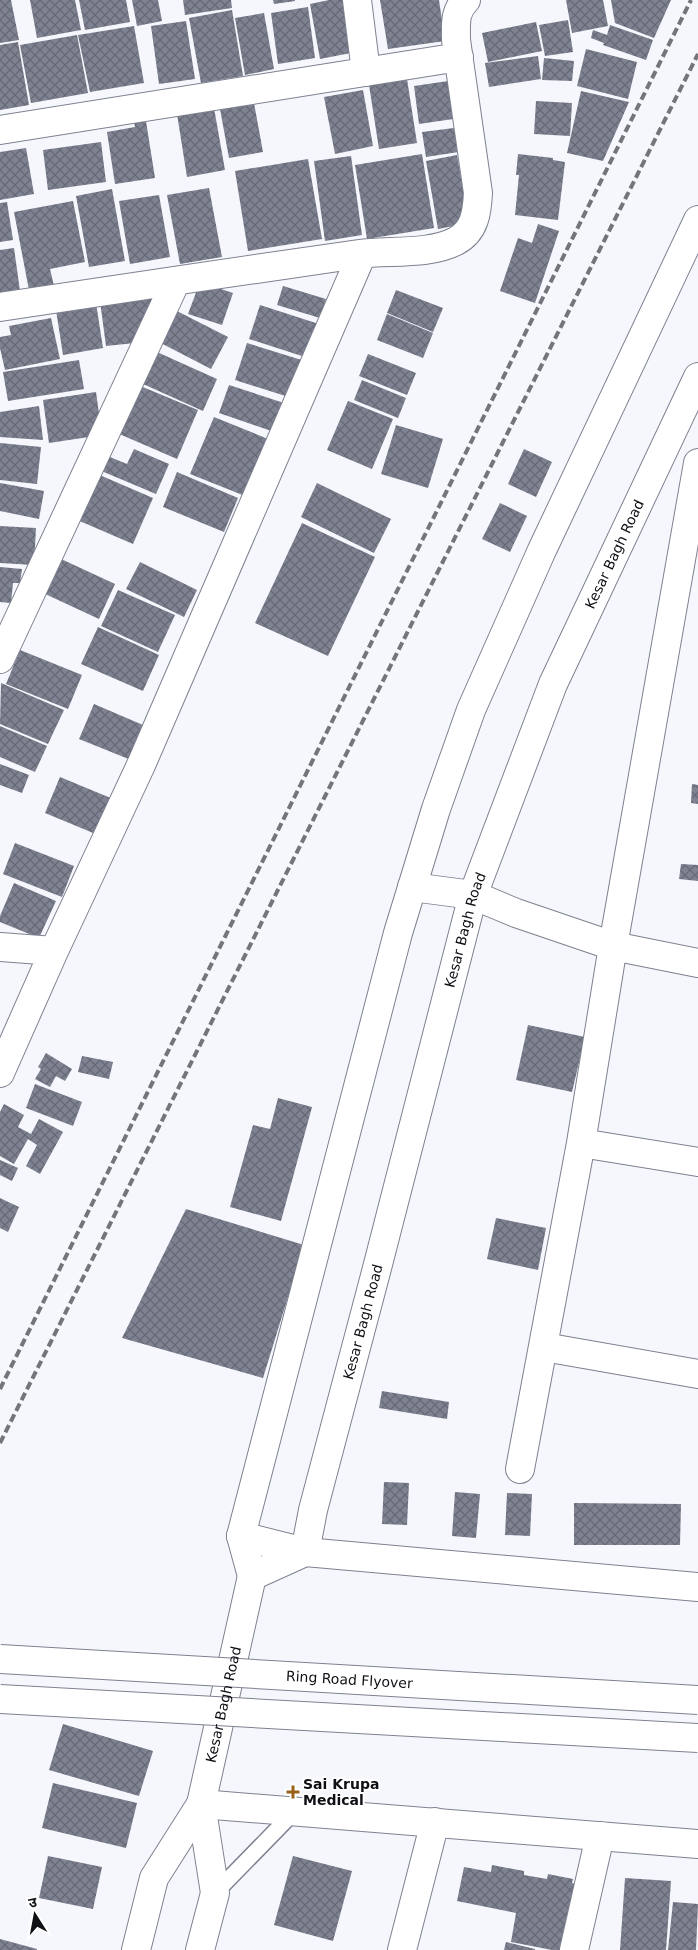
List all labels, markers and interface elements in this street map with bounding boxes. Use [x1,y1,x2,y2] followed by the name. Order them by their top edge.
[582,497,647,611] street label: Kesar Bagh Road
[442,870,489,989] street label: Kesar Bagh Road
[340,1262,386,1381] street label: Kesar Bagh Road
[203,1645,244,1764] street label: Kesar Bagh Road
[286,1668,413,1691] street label: Ring Road Flyover
[303,1776,379,1808] place label: Sai Krupa Medical
[287,1786,299,1798] marker: Sai Krupa Medical
[10,1890,60,1940] north arrow
[27,1893,39,1911] text: उ

